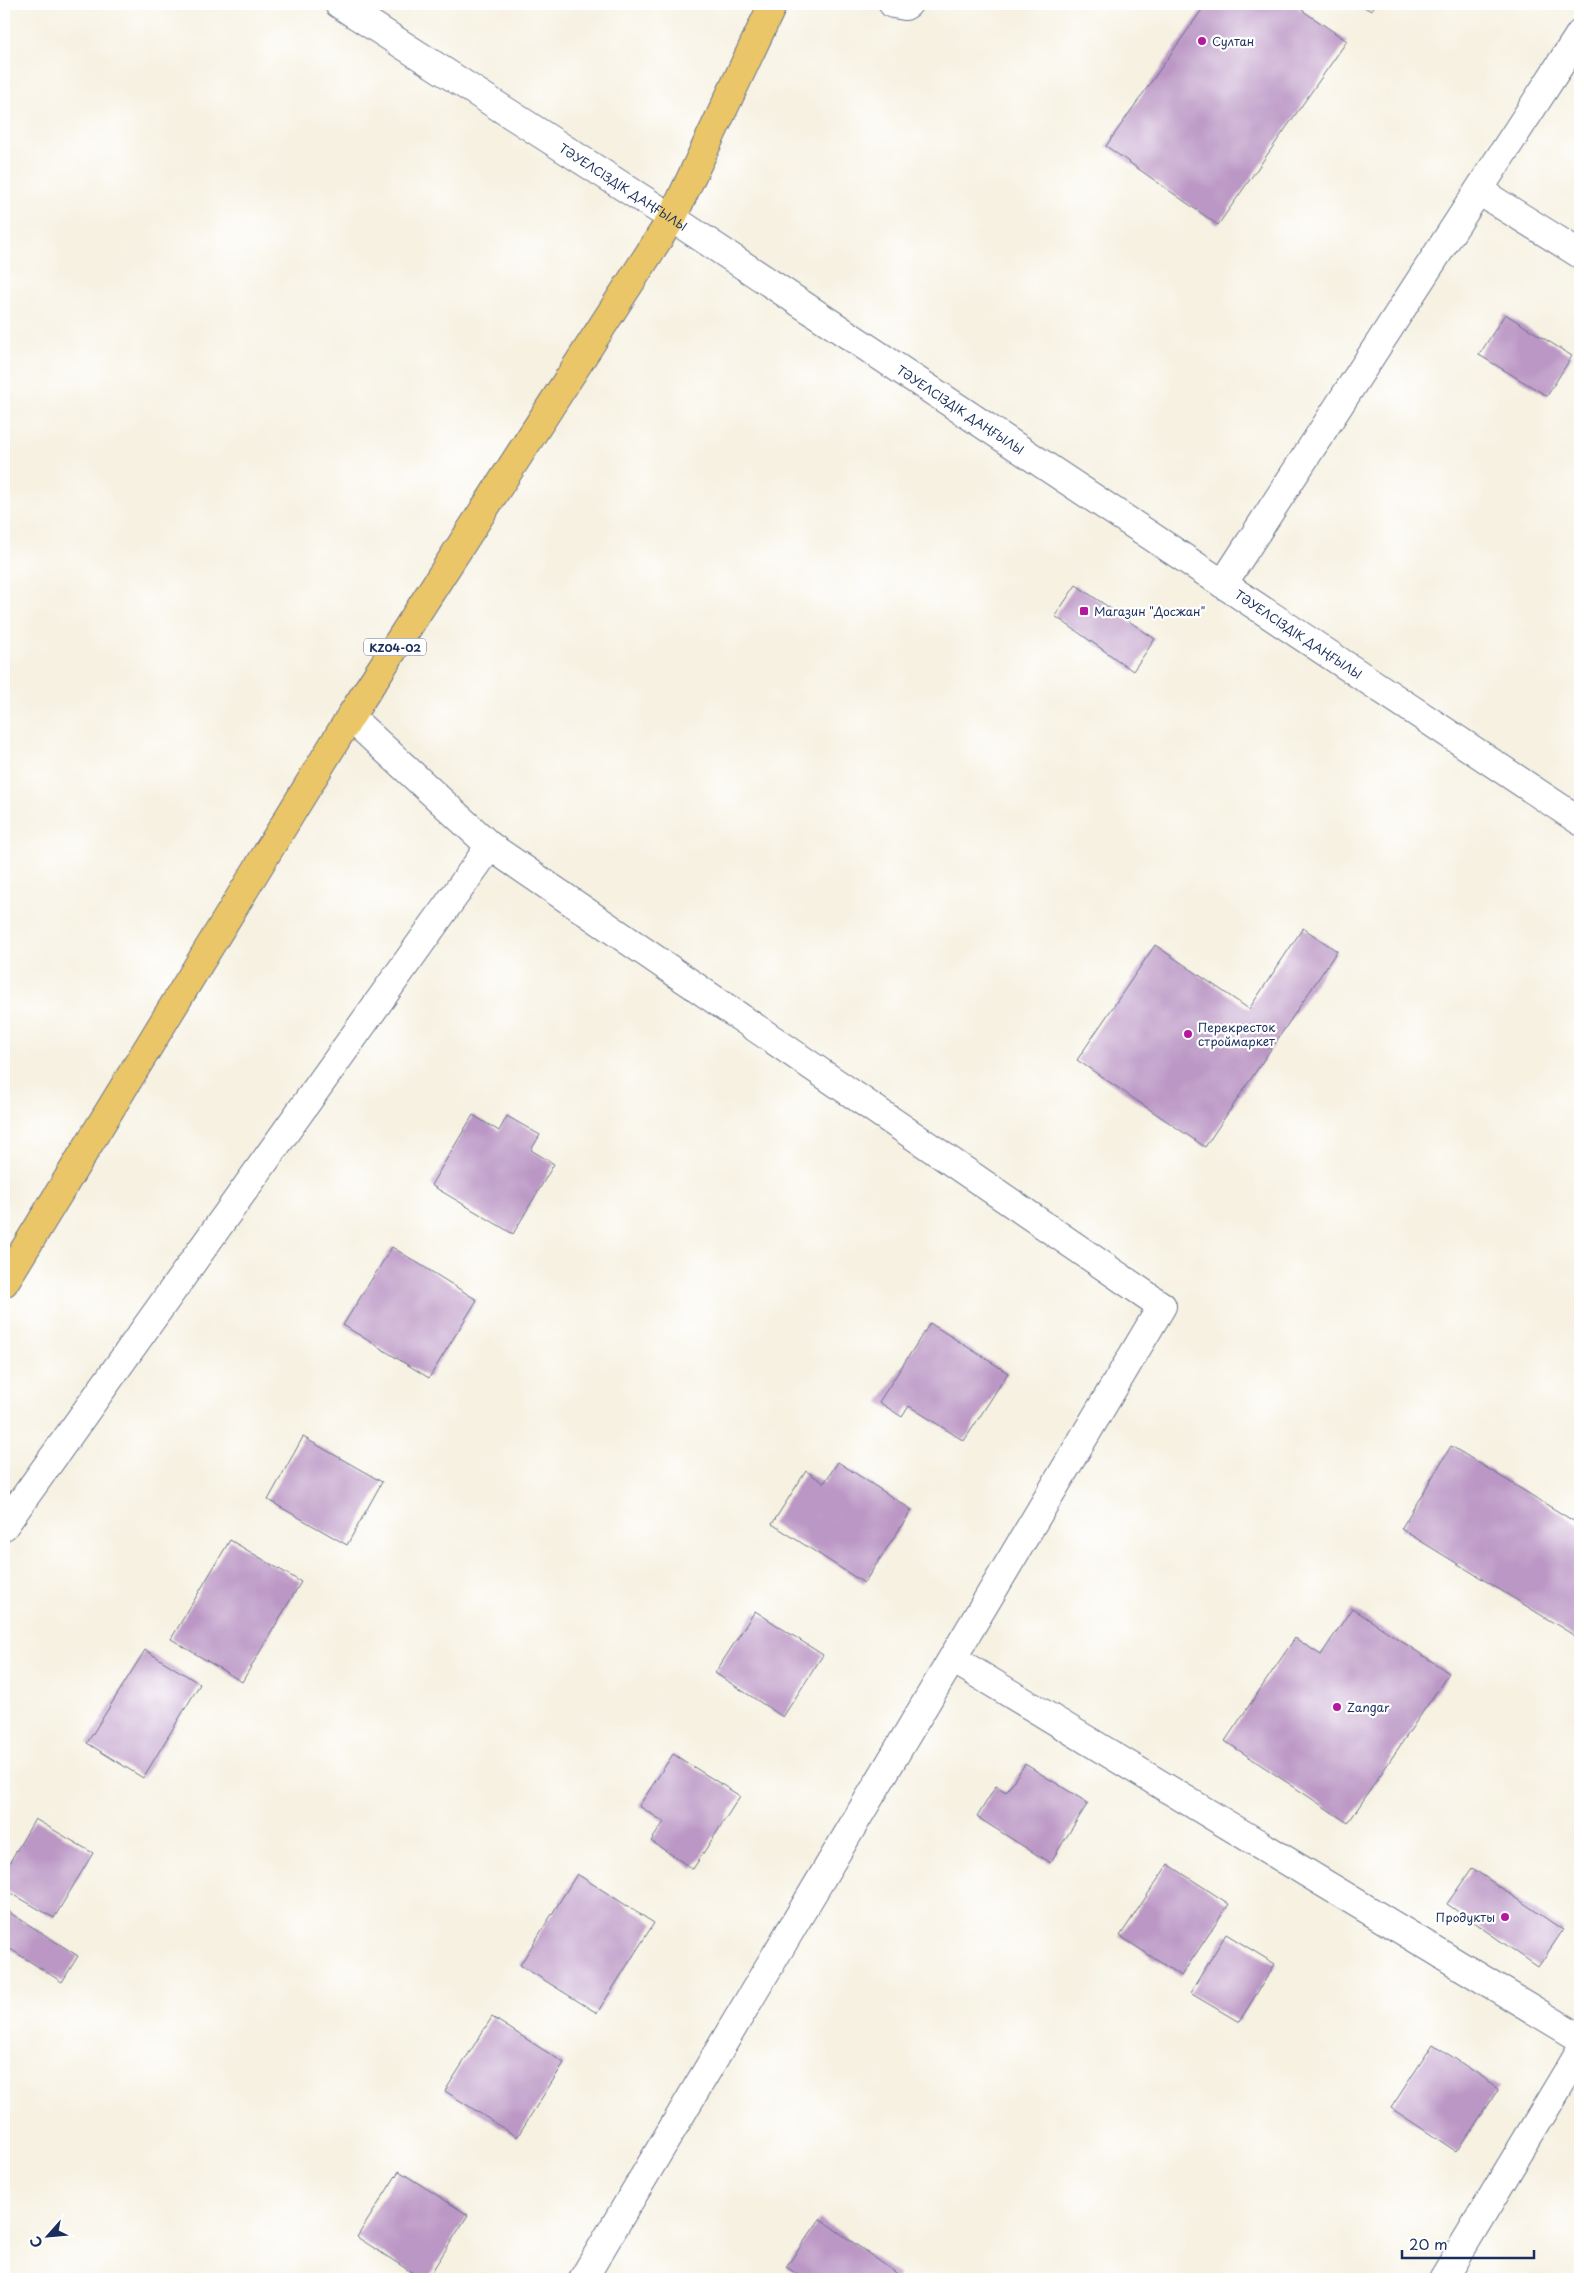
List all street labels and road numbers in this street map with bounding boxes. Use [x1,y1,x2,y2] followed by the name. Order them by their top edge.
[556,139,691,235] street label: ТӘУЕЛСІЗДІК ДАҢҒЫЛЫ
[893,361,1028,458] street label: ТӘУЕЛСІЗДІК ДАҢҒЫЛЫ
[1231,585,1366,683] street label: ТӘУЕЛСІЗДІК ДАҢҒЫЛЫ
[364,638,426,656] road number: KZ04-02

